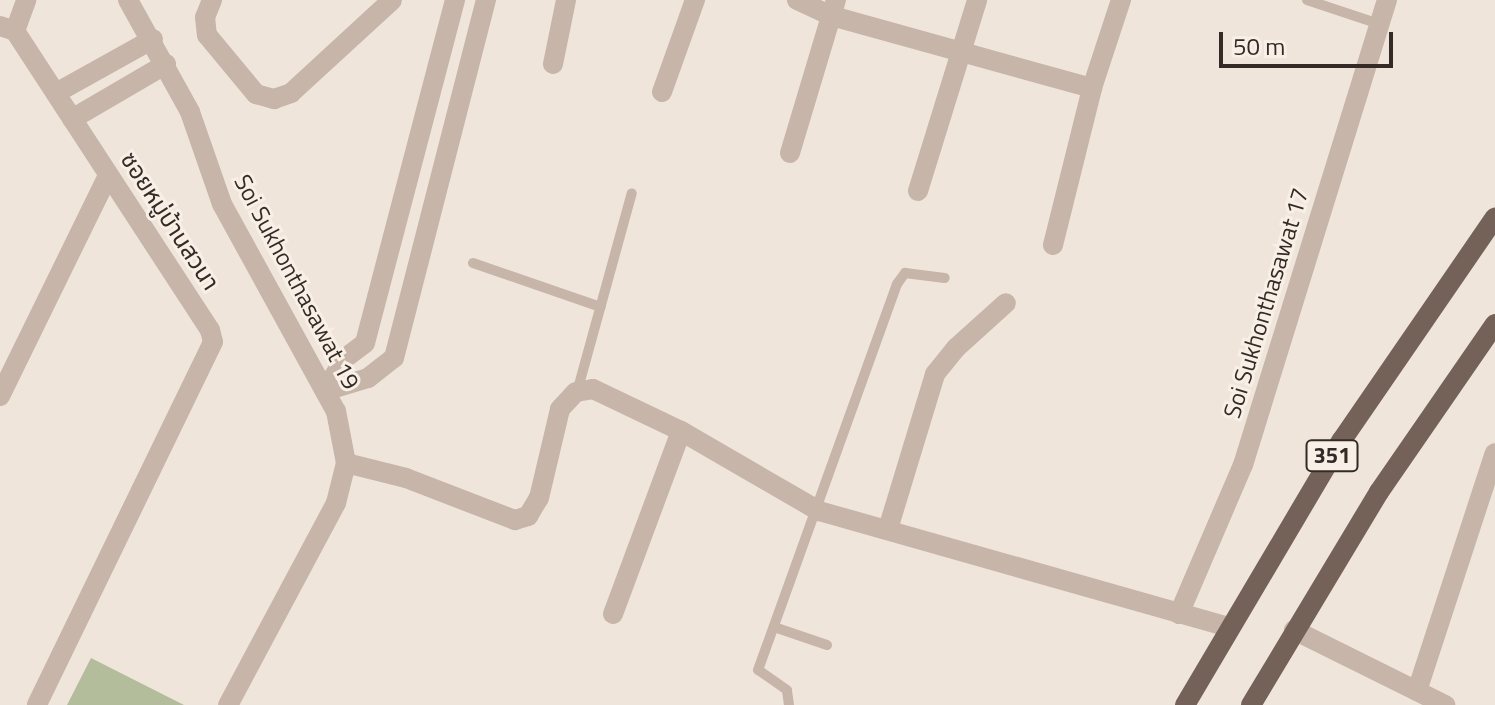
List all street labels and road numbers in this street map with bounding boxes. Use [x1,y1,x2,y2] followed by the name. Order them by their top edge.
[115,146,225,296] street label: ซอยหมู่บ้านสวนา
[228,170,366,394] street label: Soi Sukhonthasawat 19
[1217,184,1315,422] street label: Soi Sukhonthasawat 17
[1304,438,1360,474] road number: 351

